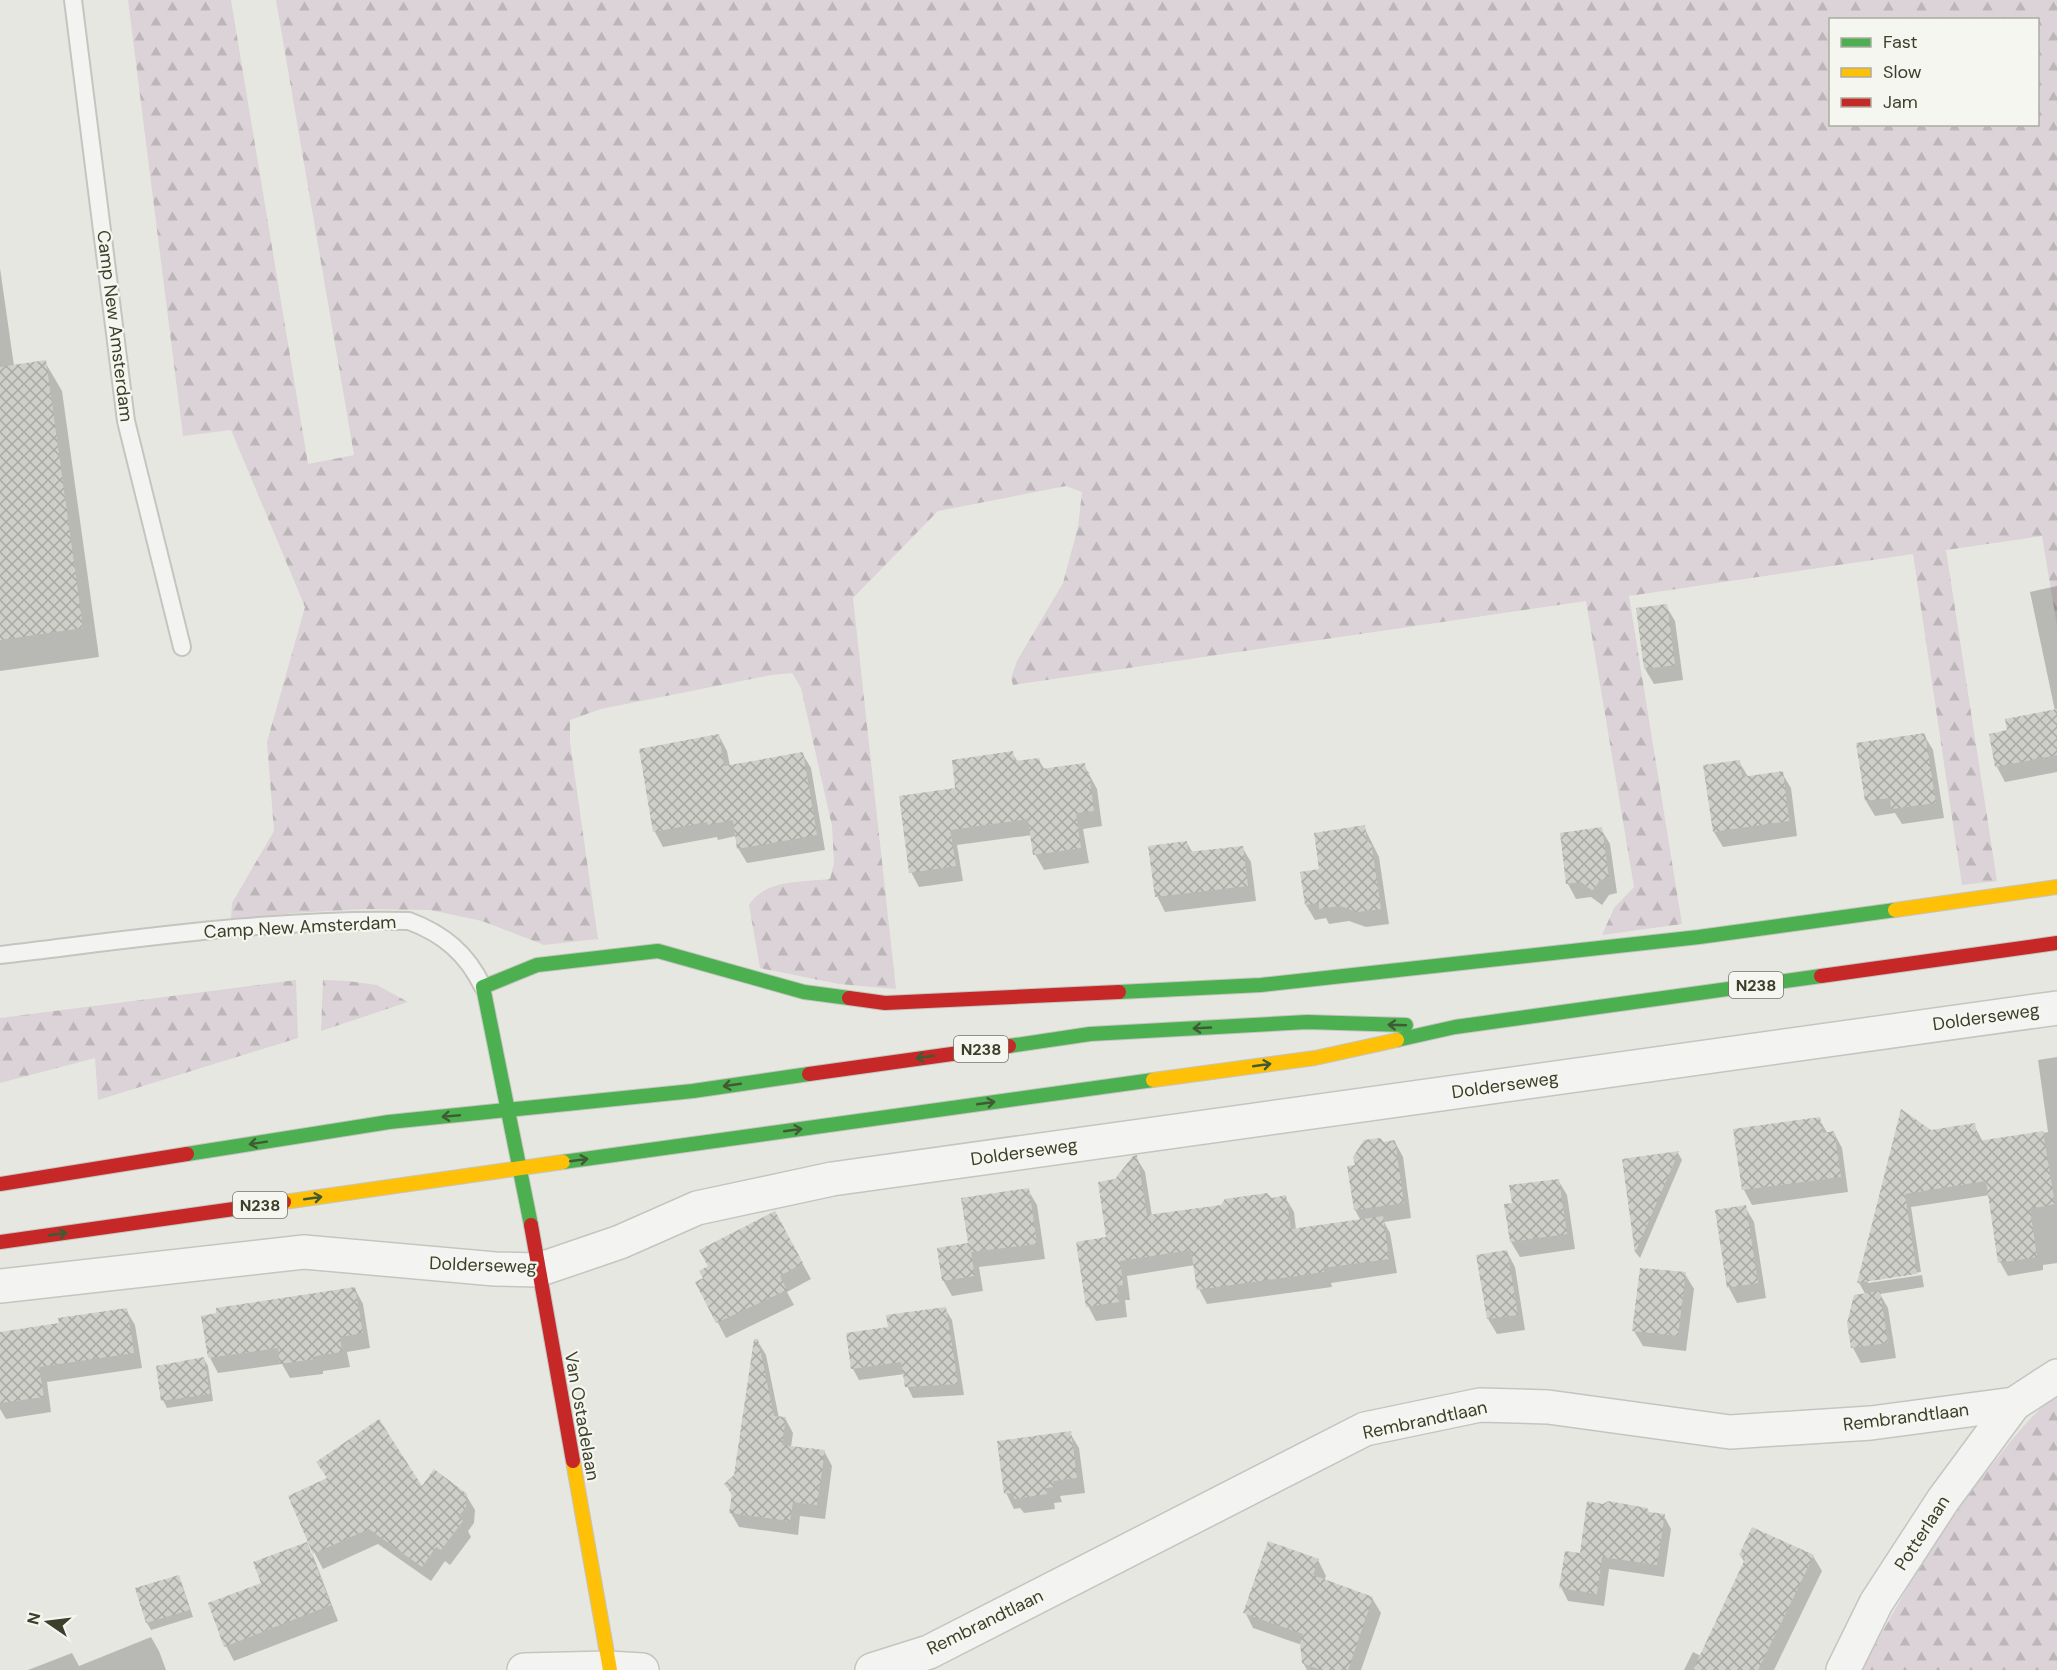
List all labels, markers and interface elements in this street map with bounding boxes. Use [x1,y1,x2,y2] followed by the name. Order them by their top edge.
[1829,18,2039,126] legend
[1883,30,1918,54] text: Fast
[1883,60,1922,84] text: Slow
[1883,90,1918,114] text: Jam
[91,229,139,423] street label: Camp New Amsterdam
[203,910,397,944] street label: Camp New Amsterdam
[1729,972,1783,998] road number: N238
[1931,998,2041,1036] street label: Dolderseweg
[1387,1020,1407,1031] one-way arrow
[1193,1022,1213,1033] one-way arrow
[954,1036,1008,1062] road number: N238
[916,1052,935,1063] one-way arrow
[1252,1059,1272,1070] one-way arrow
[1450,1066,1560,1104] street label: Dolderseweg
[723,1080,742,1091] one-way arrow
[975,1098,995,1109] one-way arrow
[442,1111,462,1122] one-way arrow
[782,1124,802,1135] one-way arrow
[969,1133,1079,1171] street label: Dolderseweg
[249,1138,268,1149] one-way arrow
[568,1154,588,1165] one-way arrow
[233,1192,287,1218] road number: N238
[303,1192,323,1203] one-way arrow
[48,1229,67,1240] one-way arrow
[429,1251,537,1279] street label: Dolderseweg
[559,1350,605,1482] street label: Van Ostadelaan
[1361,1395,1489,1445] street label: Rembrandtlaan
[1842,1397,1970,1437] street label: Rembrandtlaan
[1889,1491,1955,1575] street label: Potterlaan
[923,1583,1047,1661] street label: Rembrandtlaan
[18,1592,78,1652] north arrow
[22,1610,46,1627] text: N

